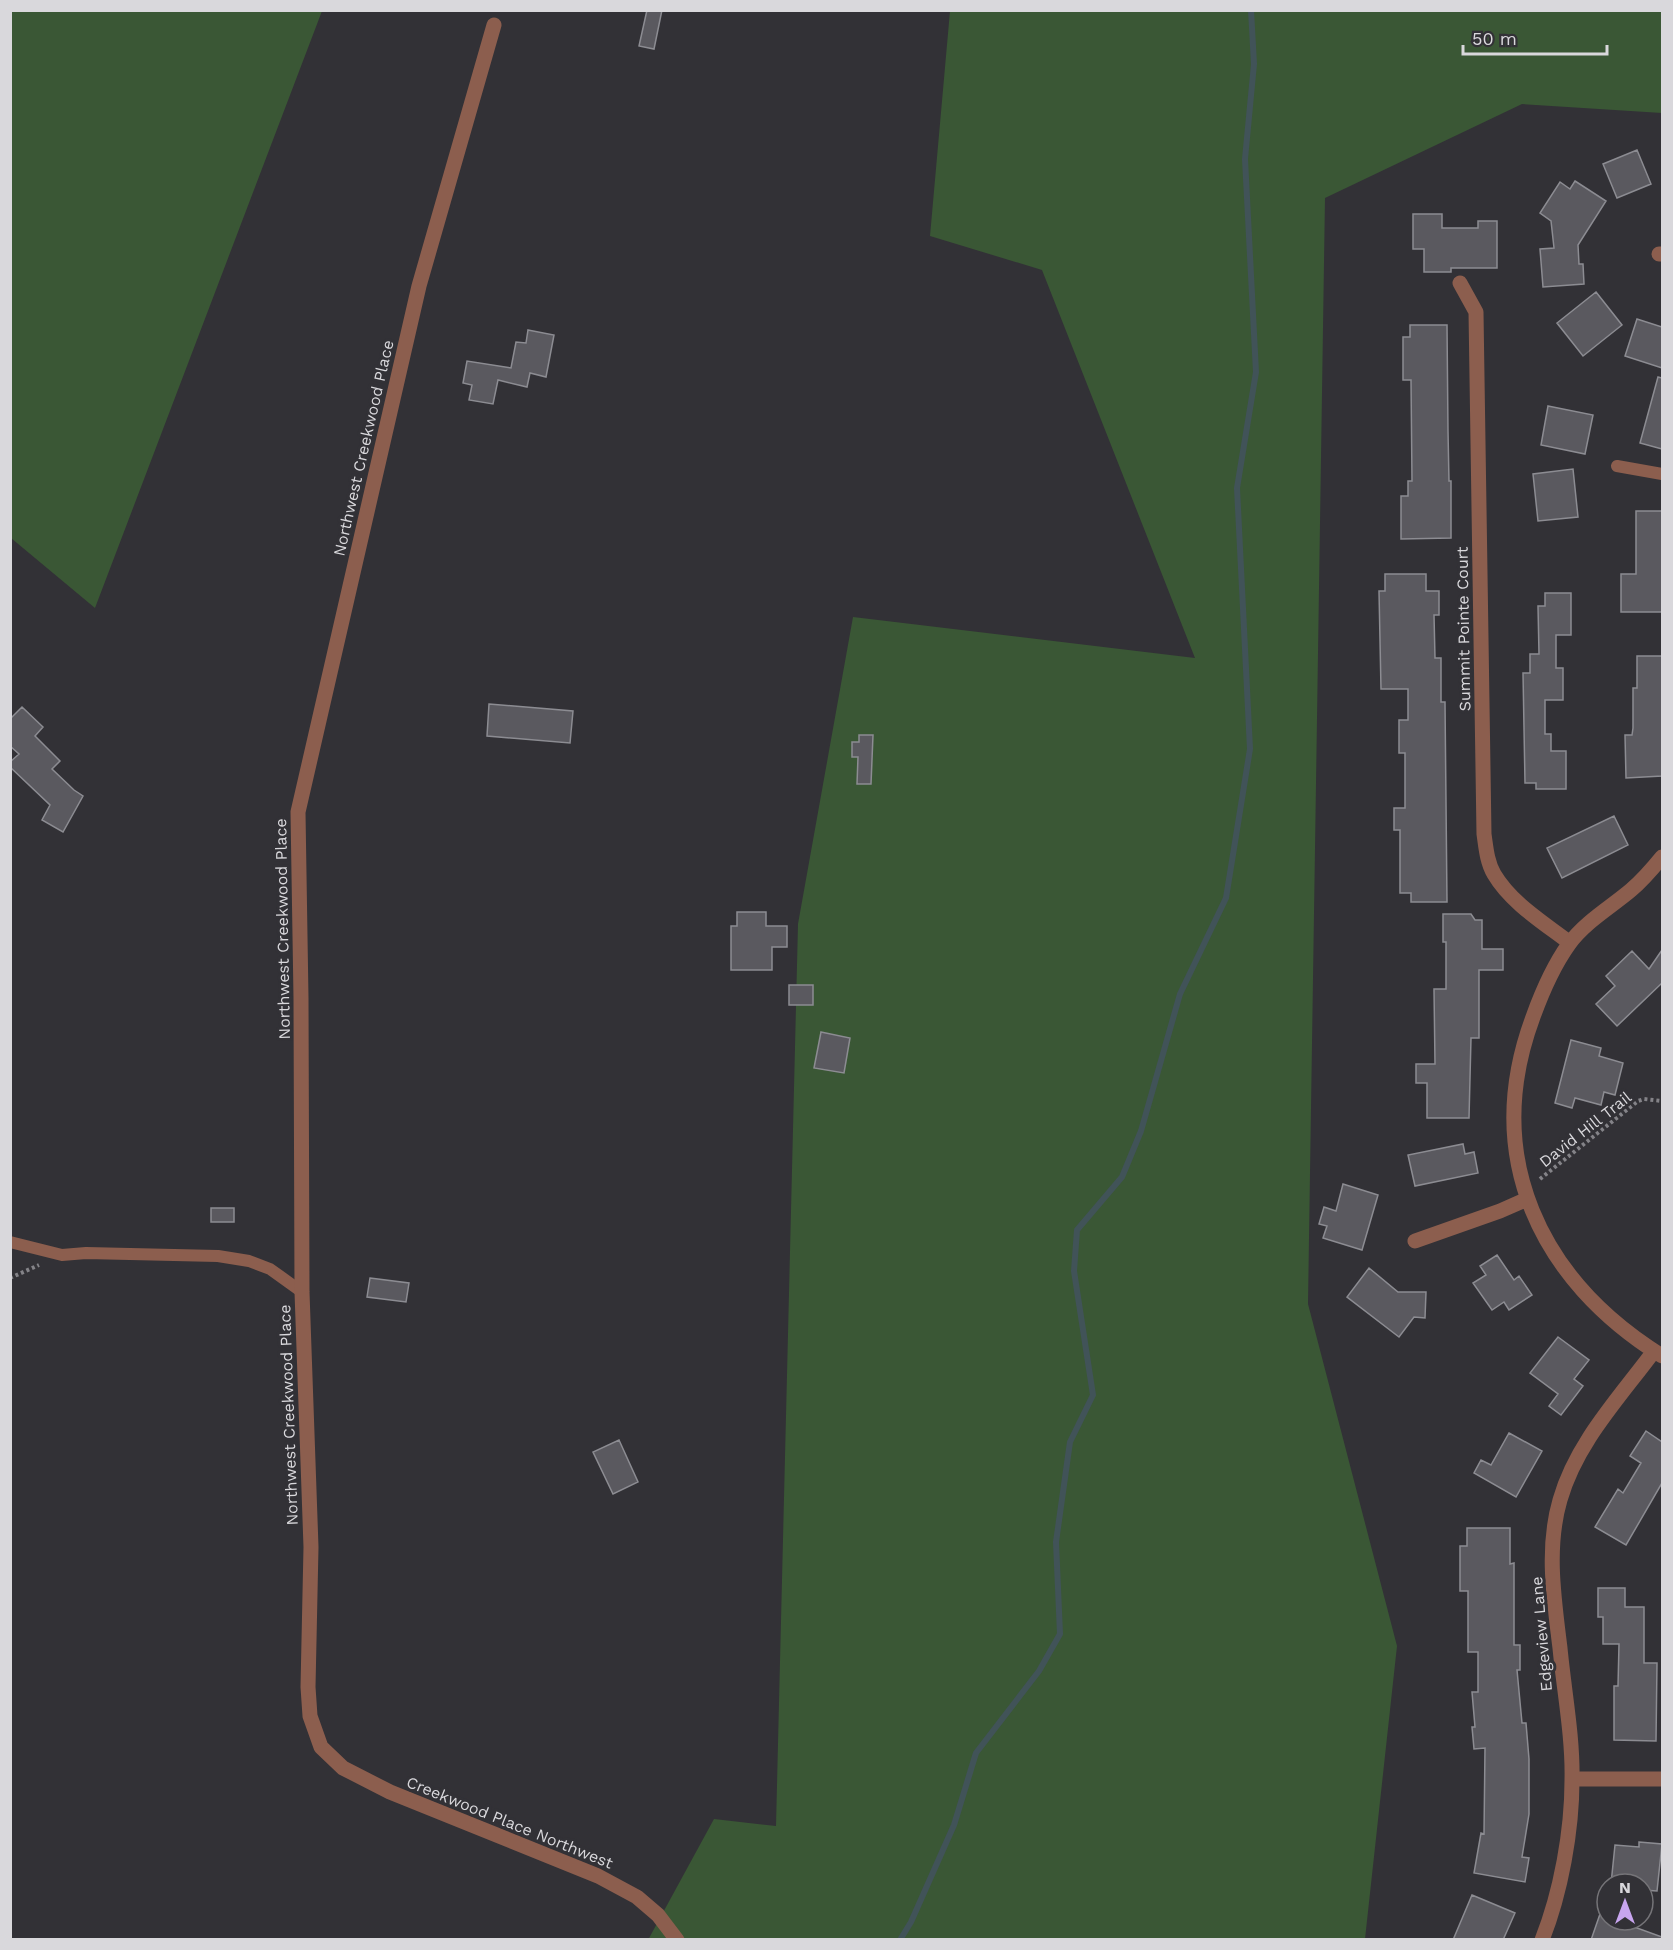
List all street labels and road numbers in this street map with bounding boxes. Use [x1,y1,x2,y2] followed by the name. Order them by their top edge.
[329,338,398,558] street label: Northwest Creekwood Place
[1453,546,1474,712] street label: Summit Pointe Court
[271,818,294,1040] street label: Northwest Creekwood Place
[1535,1087,1635,1171] street label: David Hill Trail
[275,1304,302,1526] street label: Northwest Creekwood Place
[1527,1576,1556,1692] street label: Edgeview Lane
[404,1772,616,1873] street label: Creekwood Place Northwest

